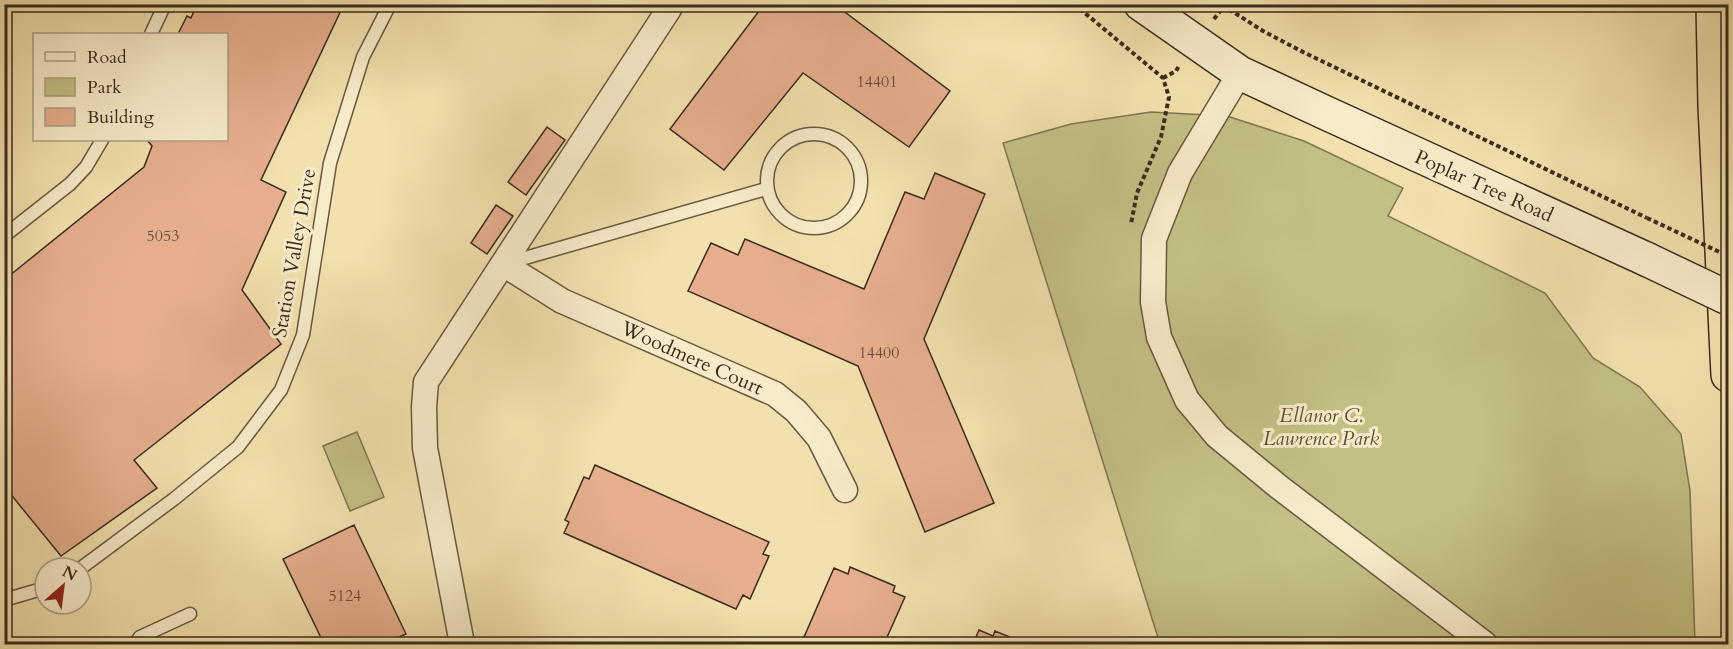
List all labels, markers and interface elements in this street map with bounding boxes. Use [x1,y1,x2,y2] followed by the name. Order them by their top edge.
[33,33,228,141] legend
[87,45,127,70] text: Road
[857,71,897,93] house number: 14401
[87,75,122,100] text: Park
[87,105,155,130] text: Building
[1410,143,1558,229] street label: Poplar Tree Road
[266,166,322,340] street label: Station Valley Drive
[147,225,179,247] house number: 5053
[616,314,768,402] street label: Woodmere Court
[859,342,899,364] house number: 14400
[1263,402,1379,452] park label: Ellanor C. Lawrence Park
[33,556,93,616] north arrow
[58,561,81,587] text: N
[329,585,361,607] house number: 5124

